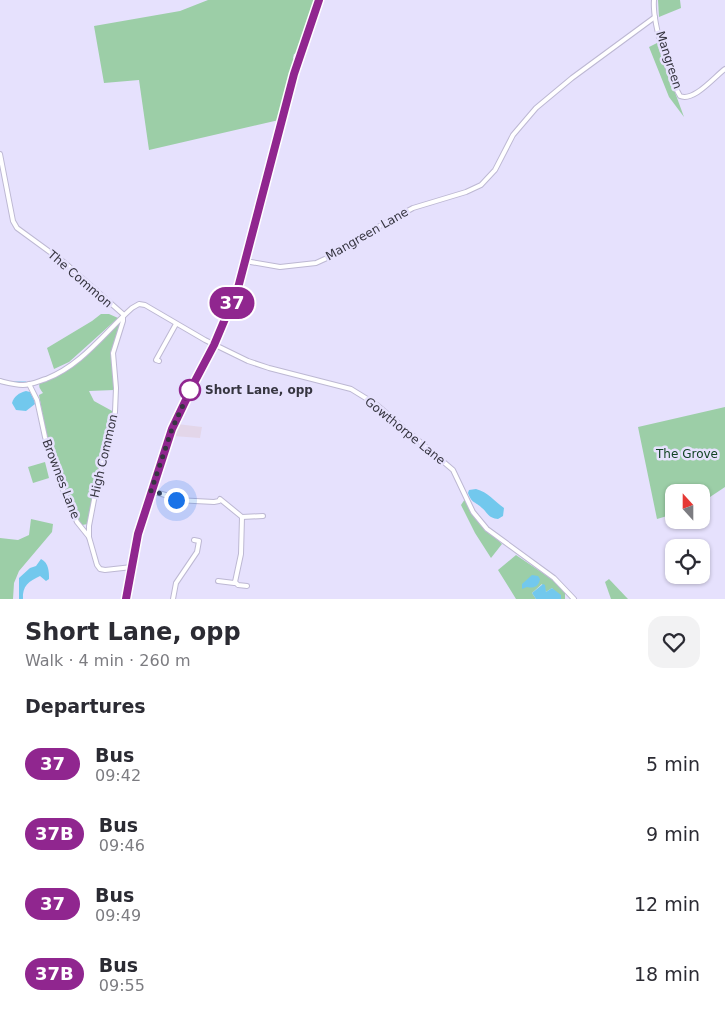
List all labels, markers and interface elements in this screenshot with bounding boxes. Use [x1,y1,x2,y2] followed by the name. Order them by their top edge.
[653,29,685,91] street label: Mangreen
[323,205,411,263] street label: Mangreen Lane
[44,247,115,311] street label: The Common
[210,287,254,319] line badge: 37
[219,292,245,313] text: 37
[179,379,201,401] marker: Short Lane, opp
[205,383,313,397] place label: Short Lane, opp
[362,394,448,468] street label: Gowthorpe Lane
[88,413,120,499] street label: High Common
[39,437,83,521] street label: Brownes Lane
[655,447,718,461] park label: The Grove
[665,484,710,529] north arrow
[665,484,710,584] map controls
[164,488,189,513] your location
[665,539,710,584] button: locate
[648,616,700,668] button: heart
[25,618,241,646] text: Short Lane, opp
[25,651,190,670] text: Walk · 4 min · 260 m
[25,695,146,717] text: Departures
[95,744,134,766] text: Bus
[40,753,65,774] text: 37
[646,753,700,775] text: 5 min
[95,766,141,785] text: 09:42
[99,814,138,836] text: Bus
[35,823,74,844] text: 37B
[646,823,700,845] text: 9 min
[99,836,145,855] text: 09:46
[95,884,134,906] text: Bus
[40,893,65,914] text: 37
[634,893,700,915] text: 12 min
[95,906,141,925] text: 09:49
[99,954,138,976] text: Bus
[35,963,74,984] text: 37B
[634,963,700,985] text: 18 min
[99,976,145,995] text: 09:55

